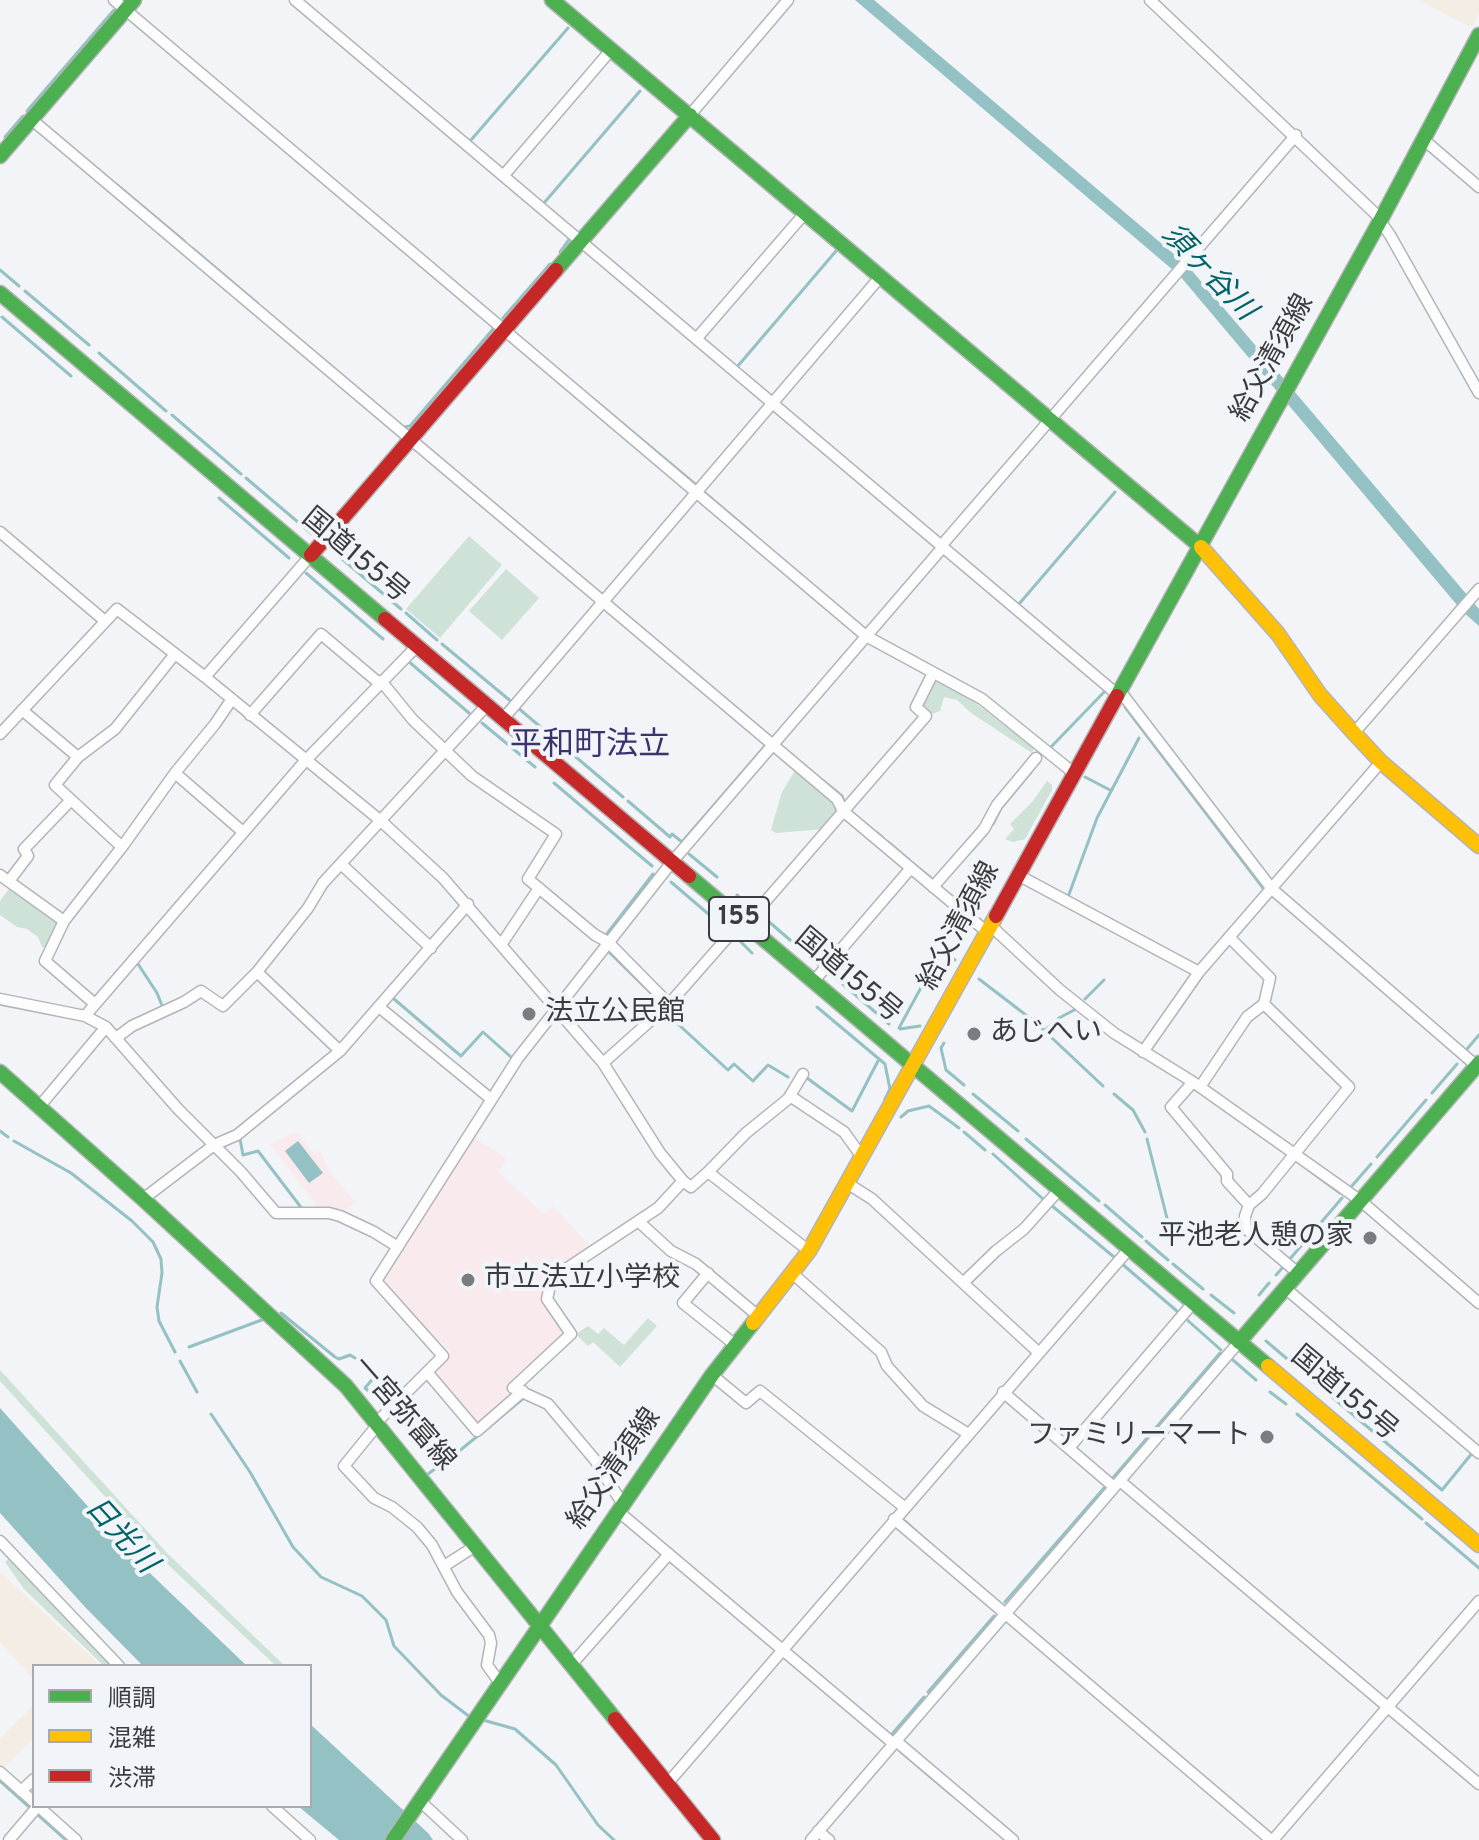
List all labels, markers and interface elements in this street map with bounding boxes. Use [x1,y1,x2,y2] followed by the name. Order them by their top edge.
[1152,218,1262,330] water label: 須ヶ谷川
[1225,290,1323,428] street label: 給父清須線
[294,503,414,611] street label: 国道155号
[510,729,670,767] district label: 平和町法立
[913,857,1009,997] street label: 給父清須線
[709,897,769,941] road number: 155
[787,923,907,1031] street label: 国道155号
[545,997,685,1031] place label: 法立公民館
[520,1005,538,1023] marker: 法立公民館
[990,1017,1102,1051] place label: あじへい
[965,1025,983,1043] marker: あじへい
[1158,1221,1354,1255] place label: 平池老人憩の家
[1361,1229,1379,1247] marker: 平池老人憩の家
[484,1263,680,1297] place label: 市立法立小学校
[459,1271,477,1289] marker: 市立法立小学校
[1283,1341,1403,1449] street label: 国道155号
[343,1351,461,1479] street label: 一宮弥富線
[562,1403,670,1537] street label: 給父清須線
[1027,1420,1251,1454] place label: ファミリーマート
[1258,1428,1276,1446] marker: ファミリーマート
[76,1492,162,1582] water label: 日光川
[32,1664,312,1808] legend
[108,1685,156,1715] text: 順調
[108,1725,156,1755] text: 混雑
[108,1765,156,1795] text: 渋滞

